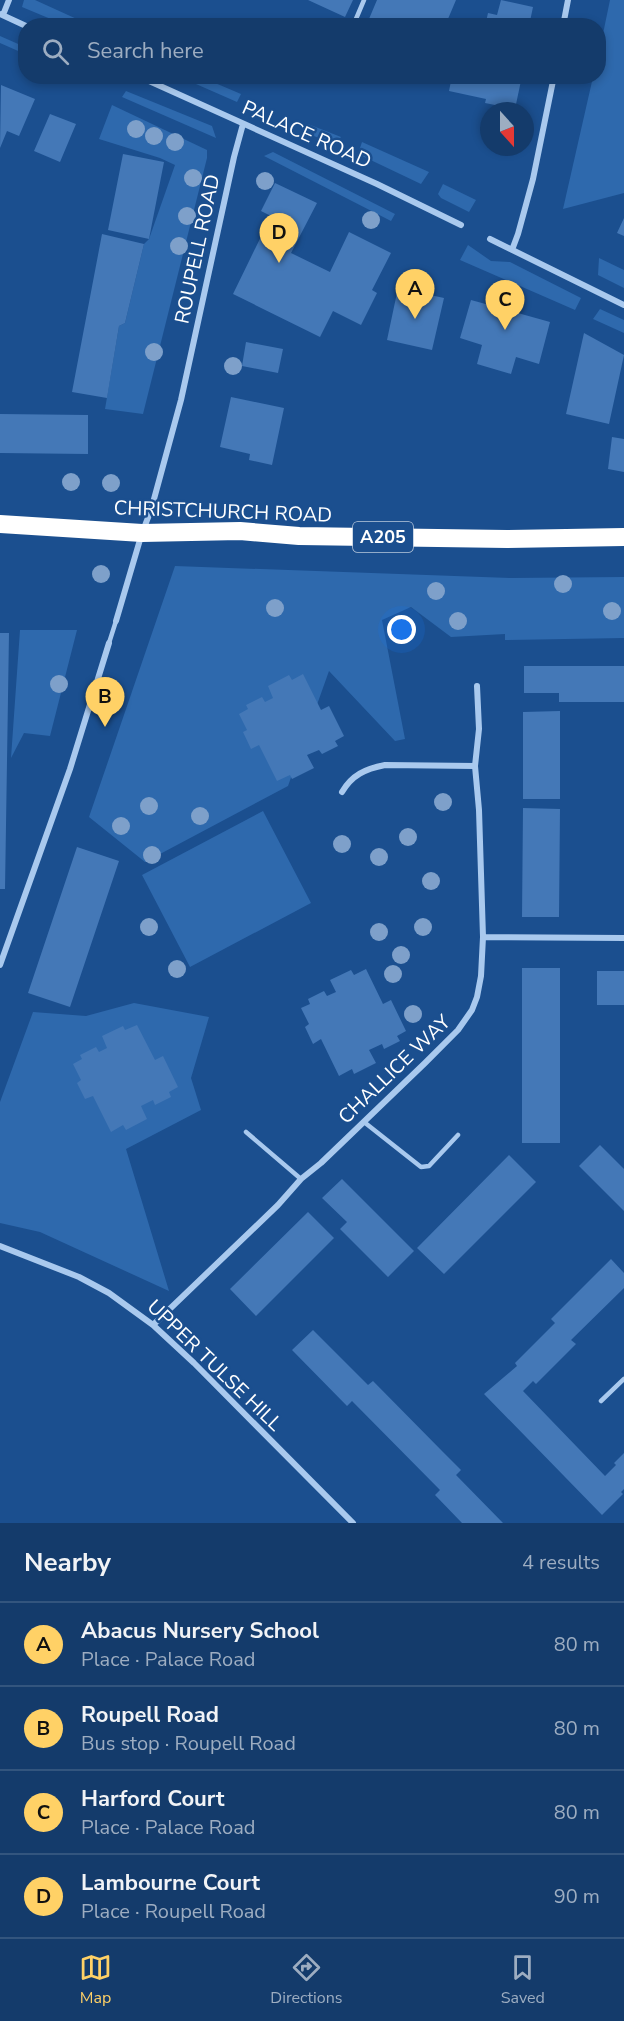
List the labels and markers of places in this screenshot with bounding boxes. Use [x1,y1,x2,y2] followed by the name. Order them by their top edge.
[260,214,298,263] pin: D
[396,270,434,319] pin: A
[486,280,524,330] pin: C
[86,678,124,727] pin: B

